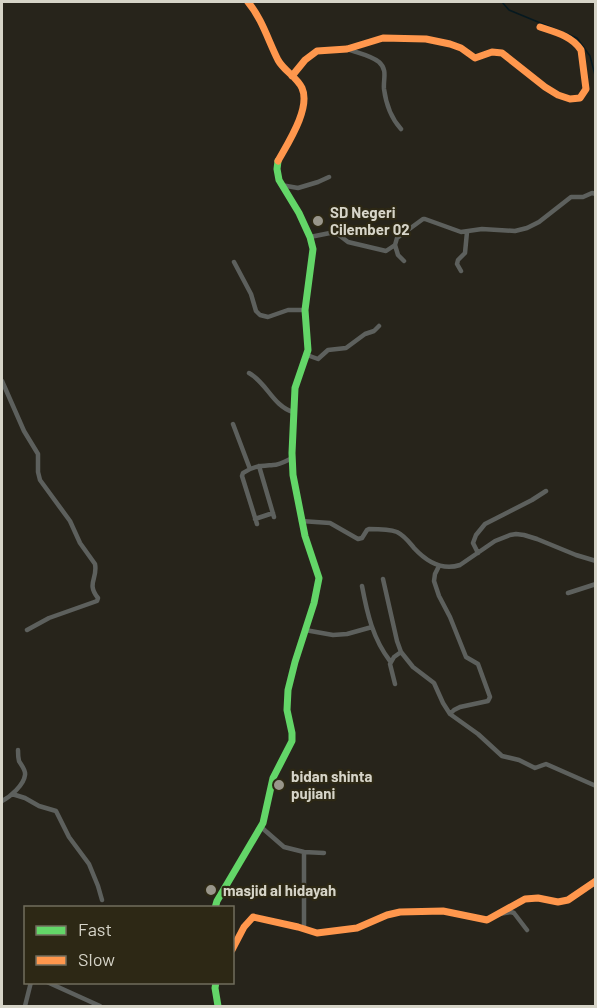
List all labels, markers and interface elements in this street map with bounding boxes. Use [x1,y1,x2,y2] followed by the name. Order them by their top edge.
[330,203,410,238] place label: SD Negeri Cilember 02
[311,214,325,228] marker: SD Negeri Cilember 02
[291,767,372,802] place label: bidan shinta pujiani
[272,778,286,792] marker: bidan shinta pujiani
[223,881,336,899] place label: masjid al hidayah
[204,883,218,897] marker: masjid al hidayah
[24,906,234,984] legend
[78,918,112,940] text: Fast
[78,948,115,970] text: Slow

